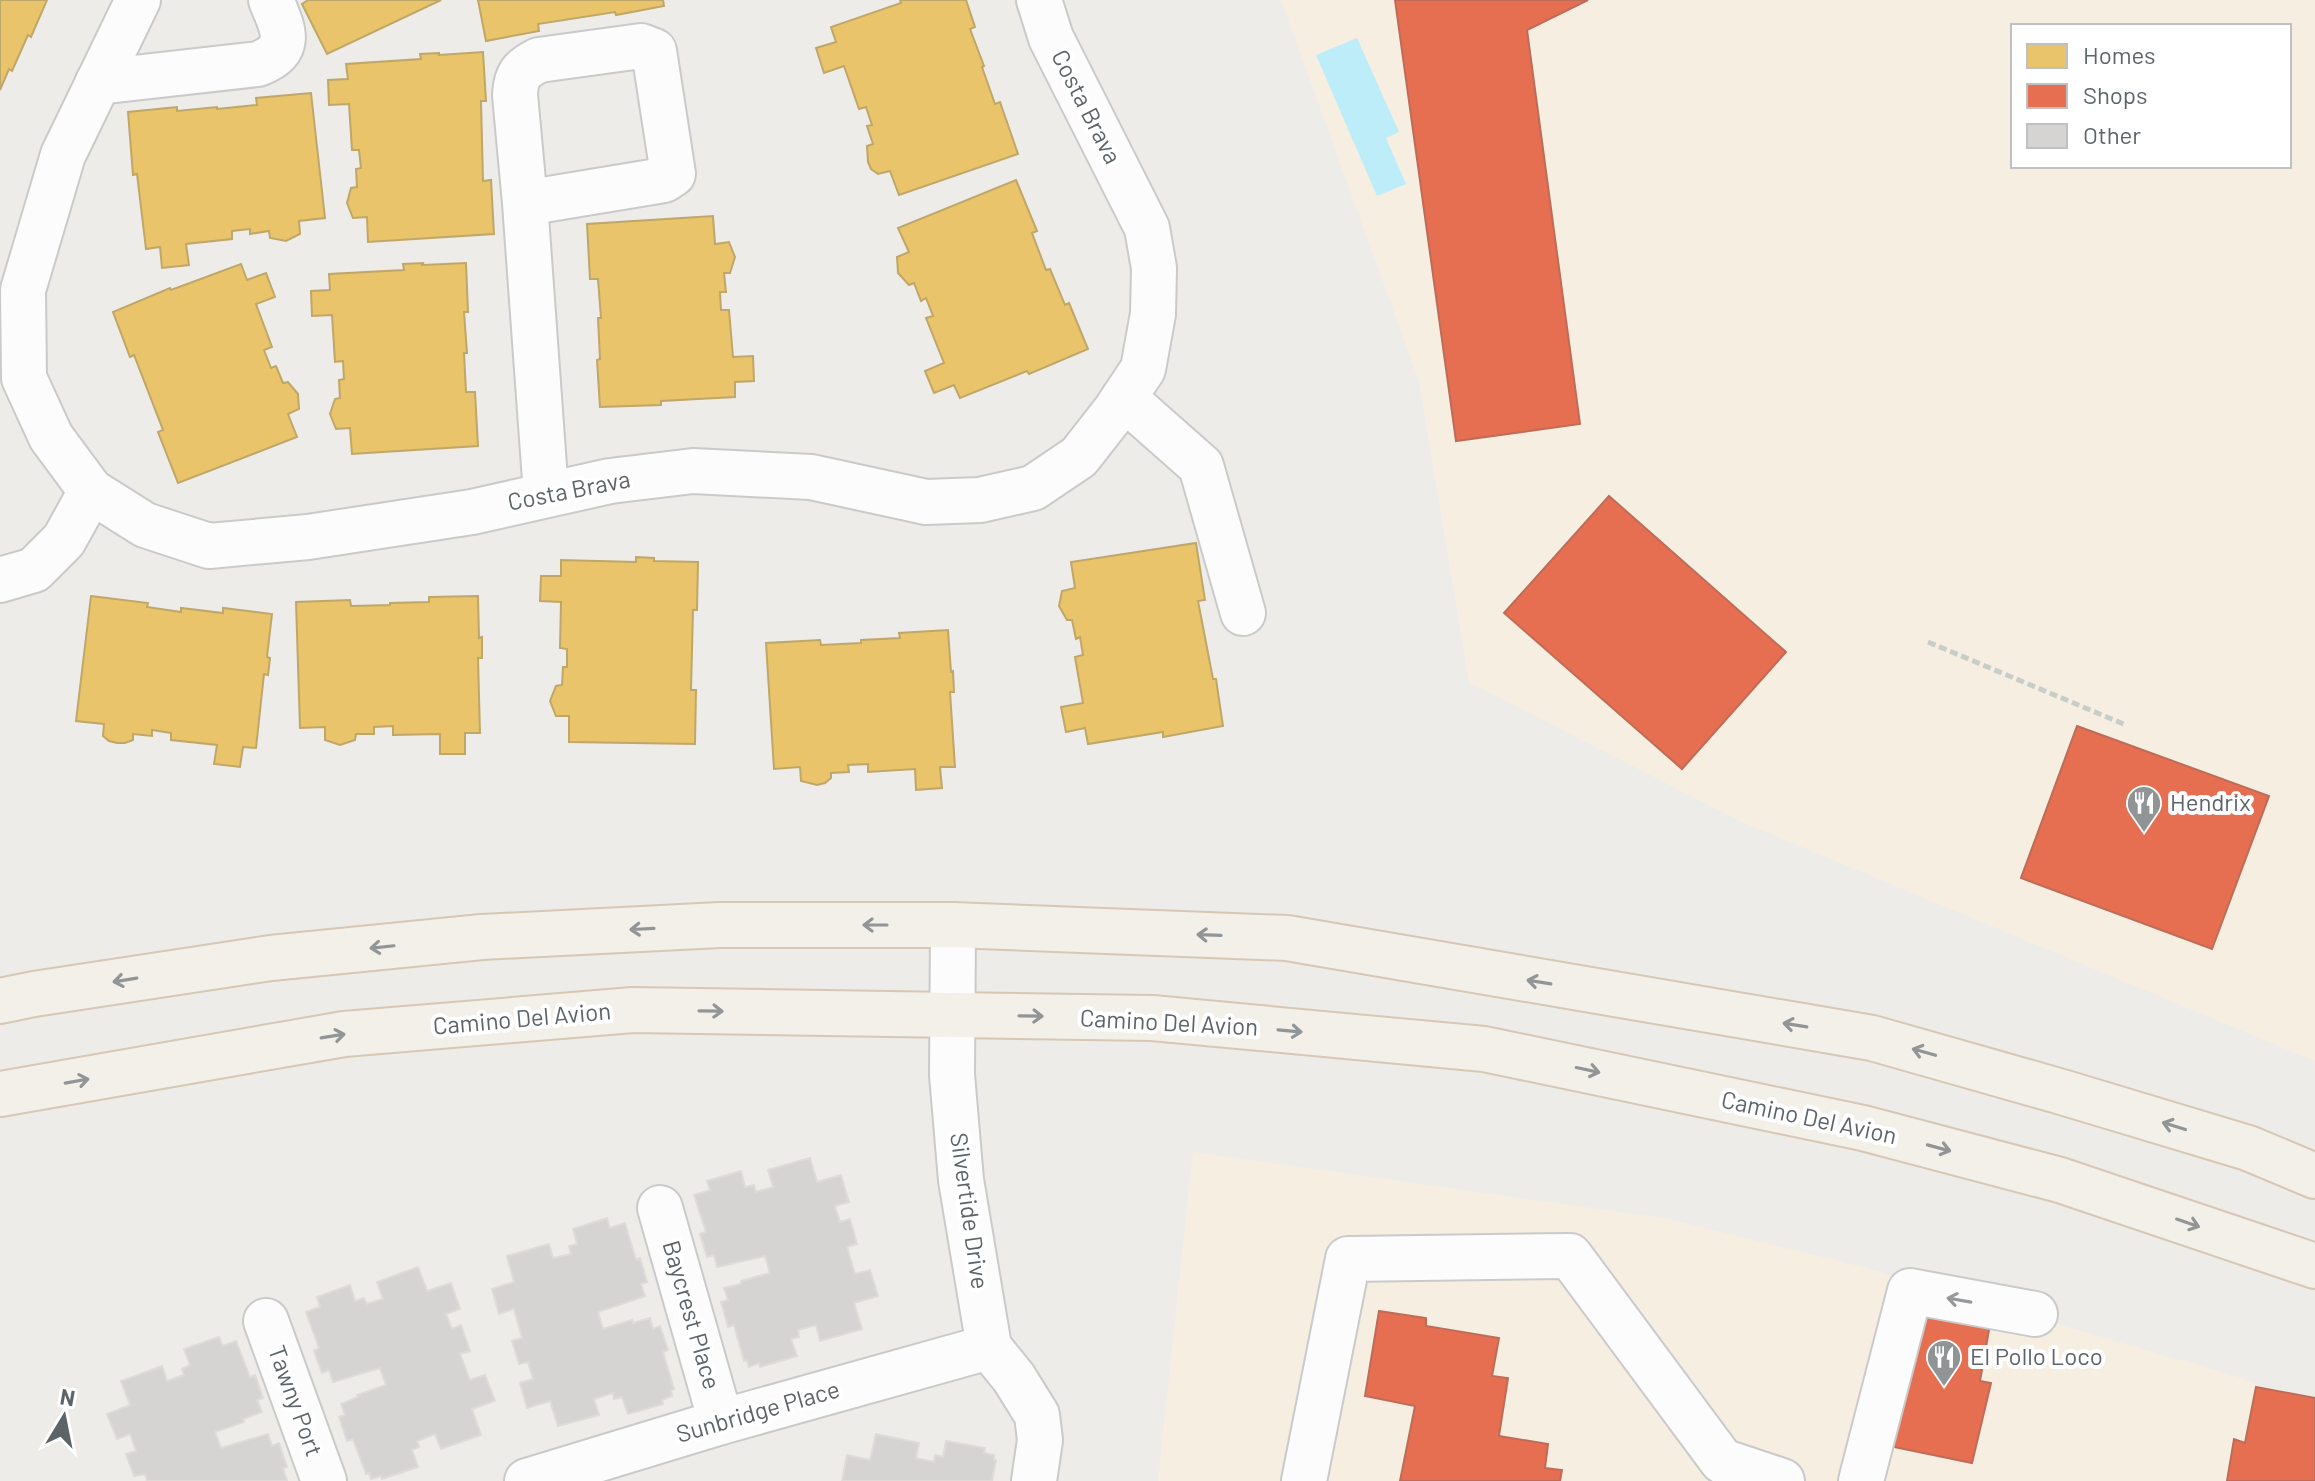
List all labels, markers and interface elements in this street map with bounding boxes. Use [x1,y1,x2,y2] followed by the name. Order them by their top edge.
[2011,24,2291,168] legend
[2083,40,2156,69] text: Homes
[1046,44,1128,168] street label: Costa Brava
[2083,80,2148,109] text: Shops
[2083,120,2141,149] text: Other
[505,463,632,516] street label: Costa Brava
[2125,784,2163,834] restaurant icon: Hendrix
[2170,787,2251,816] place label: Hendrix
[862,917,889,933] one-way arrow
[629,922,656,937] one-way arrow
[1196,928,1223,943] one-way arrow
[369,939,396,954] one-way arrow
[112,973,138,988] one-way arrow
[1527,974,1552,989] one-way arrow
[432,995,612,1040] street label: Camino Del Avion
[1079,1002,1259,1041] street label: Camino Del Avion
[697,1004,724,1019] one-way arrow
[1017,1008,1044,1024] one-way arrow
[1783,1016,1809,1031] one-way arrow
[1276,1023,1303,1038] one-way arrow
[320,1028,345,1043] one-way arrow
[1912,1044,1938,1059] one-way arrow
[1575,1063,1600,1078] one-way arrow
[64,1072,89,1087] one-way arrow
[1719,1084,1900,1149] street label: Camino Del Avion
[2161,1118,2187,1133] one-way arrow
[945,1131,996,1291] street label: Silvertide Drive
[1925,1141,1951,1156] one-way arrow
[2175,1216,2200,1231] one-way arrow
[657,1237,728,1392] street label: Baycrest Place
[1947,1292,1972,1307] one-way arrow
[1925,1338,1963,1388] restaurant icon: El Pollo Loco
[263,1341,330,1460] street label: Tawny Port
[1970,1341,2103,1370] place label: El Pollo Loco
[673,1373,843,1448] street label: Sunbridge Place
[24,1377,104,1457] north arrow
[58,1382,77,1410] text: N

